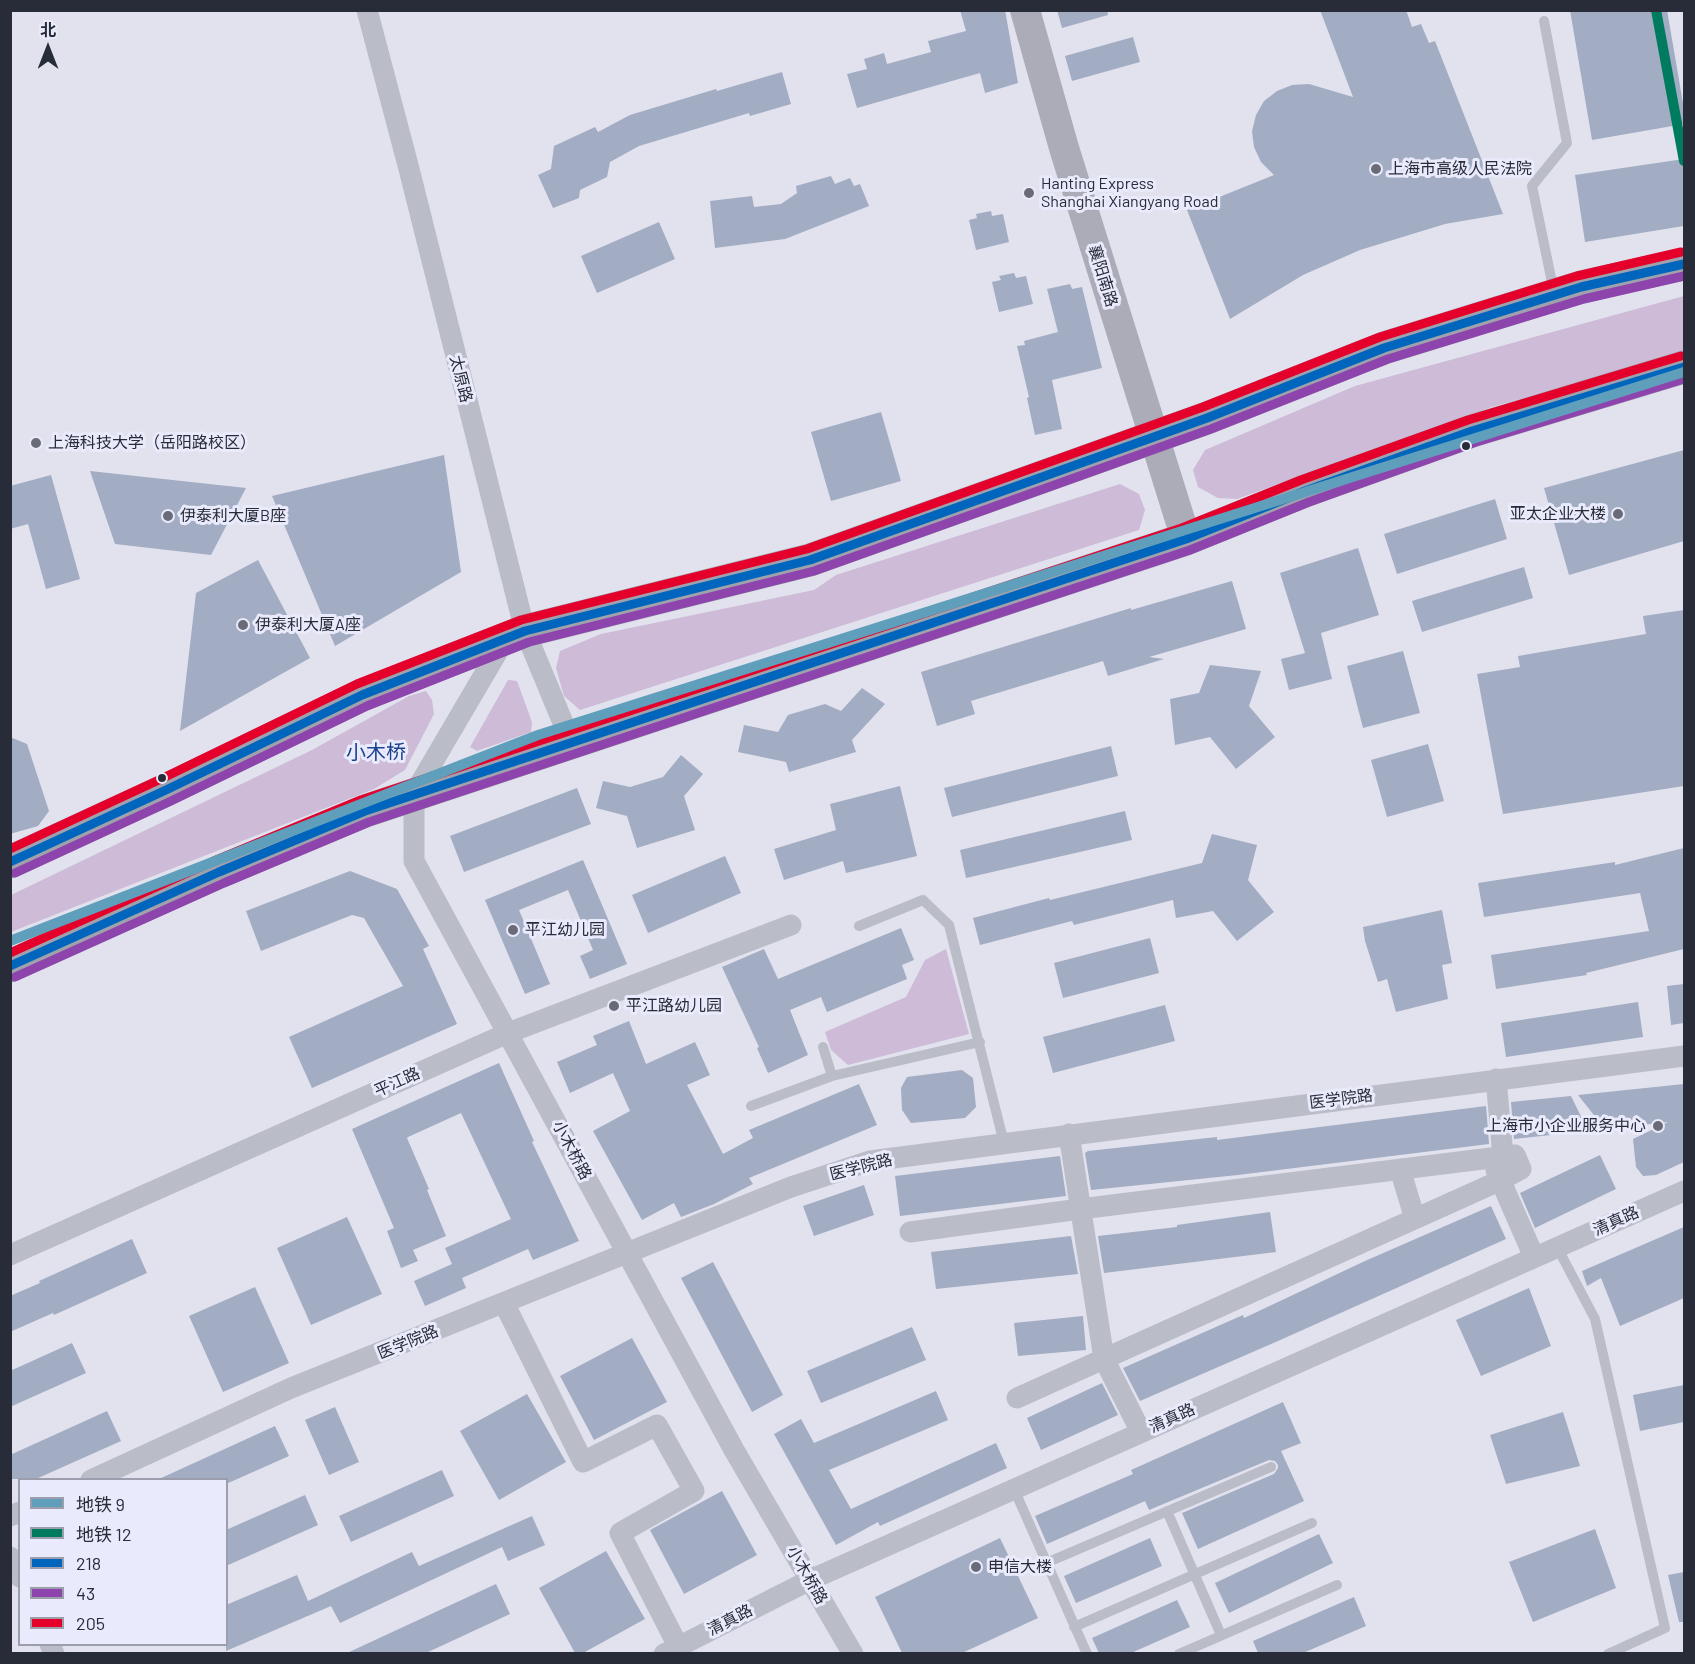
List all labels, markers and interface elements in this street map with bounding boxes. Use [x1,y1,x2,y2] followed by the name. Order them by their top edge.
[18,18,78,78] north arrow
[40,20,56,39] text: 北
[1388,159,1532,179] place label: 上海市高级人民法院
[1369,162,1383,176] marker: 上海市高级人民法院
[1041,174,1218,212] place label: Hanting Express Shanghai Xiangyang Road
[1022,186,1036,200] marker: Hanting Express Shanghai Xiangyang Road
[1084,243,1122,309] street label: 襄阳南路
[446,353,476,405] street label: 太原路
[48,433,256,453] place label: 上海科技大学（岳阳路校区）
[29,436,43,450] marker: 上海科技大学（岳阳路校区）
[1460,440,1472,452] unlabelled marker
[1510,504,1606,524] place label: 亚太企业大楼
[180,506,286,526] place label: 伊泰利大厦B座
[1611,507,1625,521] marker: 亚太企业大楼
[161,509,175,523] marker: 伊泰利大厦B座
[255,615,361,635] place label: 伊泰利大厦A座
[236,618,250,632] marker: 伊泰利大厦A座
[346,740,406,764] district label: 小木桥
[156,772,168,784] unlabelled marker
[525,920,605,940] place label: 平江幼儿园
[506,923,520,937] marker: 平江幼儿园
[626,996,722,1016] place label: 平江路幼儿园
[607,999,621,1013] marker: 平江路幼儿园
[371,1063,423,1101] street label: 平江路
[1308,1086,1374,1112] street label: 医学院路
[1486,1116,1646,1136] place label: 上海市小企业服务中心
[549,1117,595,1183] street label: 小木桥路
[1651,1119,1665,1133] marker: 上海市小企业服务中心
[828,1150,894,1184] street label: 医学院路
[1590,1202,1642,1240] street label: 清真路
[375,1321,441,1363] street label: 医学院路
[1146,1399,1198,1437] street label: 清真路
[18,1478,228,1646] legend
[76,1493,125,1515] text: 地铁 9
[76,1523,132,1545] text: 地铁 12
[783,1542,831,1608] street label: 小木桥路
[76,1552,101,1574] text: 218
[988,1557,1052,1577] place label: 申信大楼
[969,1560,983,1574] marker: 申信大楼
[76,1582,95,1604] text: 43
[704,1601,756,1639] street label: 清真路
[76,1612,105,1634] text: 205

